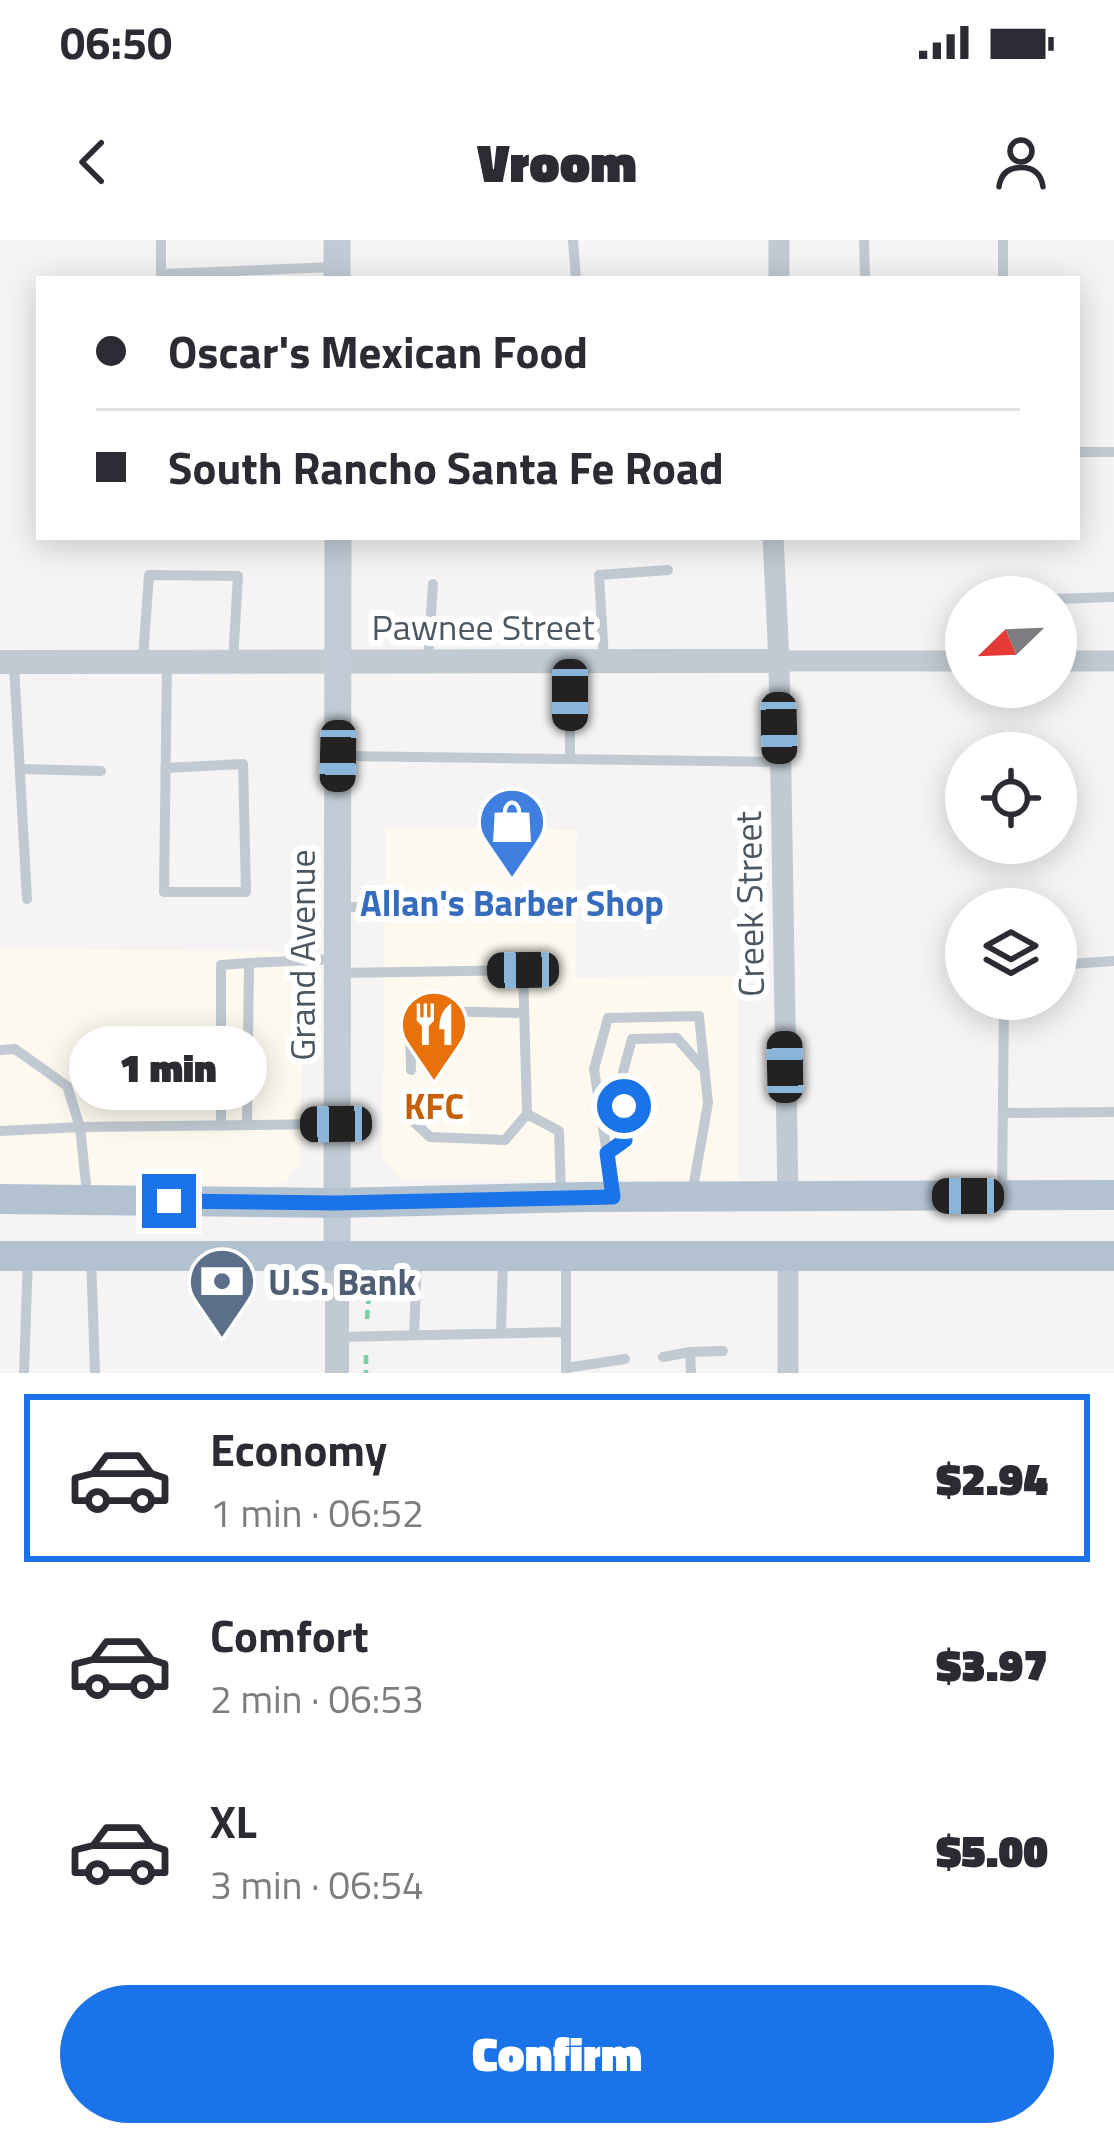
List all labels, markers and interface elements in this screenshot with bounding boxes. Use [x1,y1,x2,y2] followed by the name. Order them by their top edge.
[60,8,172,76] text: 06:50
[477,121,637,203] text: Vroom
[60,129,126,195] icon: back
[988,129,1054,195] icon: person
[168,317,588,385] text: Oscar's Mexican Food
[168,433,724,501] text: South Rancho Santa Fe Road
[945,576,1077,708] north arrow
[945,576,1077,1020] map controls
[371,599,595,654] street label: Pawnee Street
[552,659,588,731] car
[760,692,798,764] car
[319,720,357,792] car
[945,732,1077,864] button: locate
[477,786,547,880] shop icon: Allan's Barber Shop
[720,810,778,997] street label: Creek Street
[274,849,329,1061] street label: Grand Avenue
[360,875,664,930] place label: Allan's Barber Shop
[945,888,1077,1020] button: layers
[487,951,559,989] car
[399,989,469,1083] restaurant icon: KFC
[70,1027,268,1111] callout: 1 min
[766,1031,804,1103] car
[120,1038,216,1097] text: 1 min
[404,1078,464,1133] place label: KFC
[597,1079,651,1133] route start
[300,1105,372,1143] car
[142,1174,196,1228] route end
[932,1178,1004,1214] car
[187,1246,257,1340] bank icon: U.S. Bank
[268,1254,416,1309] place label: U.S. Bank
[210,1415,387,1483] text: Economy
[66,1424,174,1532] icon: car
[936,1444,1048,1512] text: $2.94
[210,1483,424,1542] text: 1 min · 06:52
[210,1601,369,1669] text: Comfort
[66,1610,174,1718] icon: car
[936,1630,1048,1698] text: $3.97
[210,1669,424,1728] text: 2 min · 06:53
[210,1787,257,1855] text: XL
[66,1796,174,1904] icon: car
[936,1816,1048,1884] text: $5.00
[210,1855,424,1914] text: 3 min · 06:54
[60,1985,1054,2123] button: Confirm

